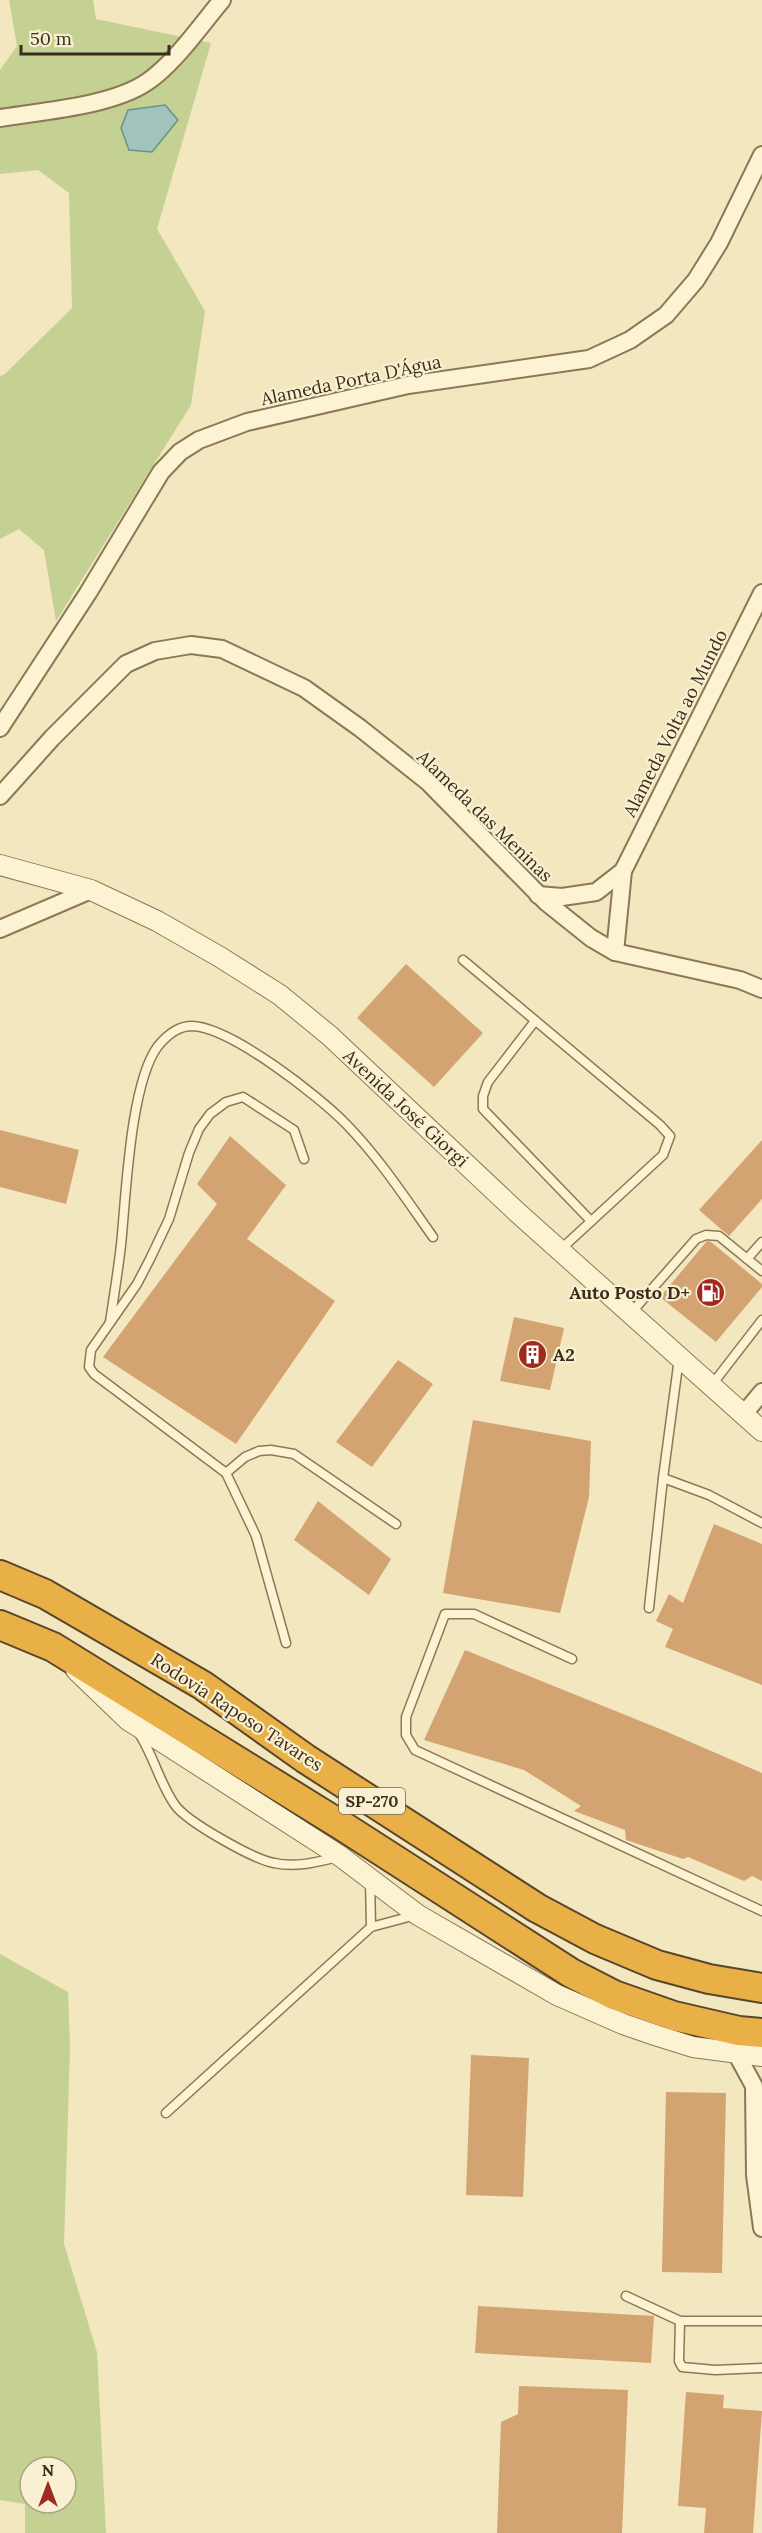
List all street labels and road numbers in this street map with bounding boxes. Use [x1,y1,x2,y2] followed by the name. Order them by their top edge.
[258,350,443,411] street label: Alameda Porta D'Água
[617,625,732,822] street label: Alameda Volta ao Mundo
[412,745,558,887] street label: Alameda das Meninas
[338,1043,473,1172] street label: Avenida José Giorgi
[147,1648,327,1776] street label: Rodovia Raposo Tavares
[339,1788,405,1814] road number: SP-270

